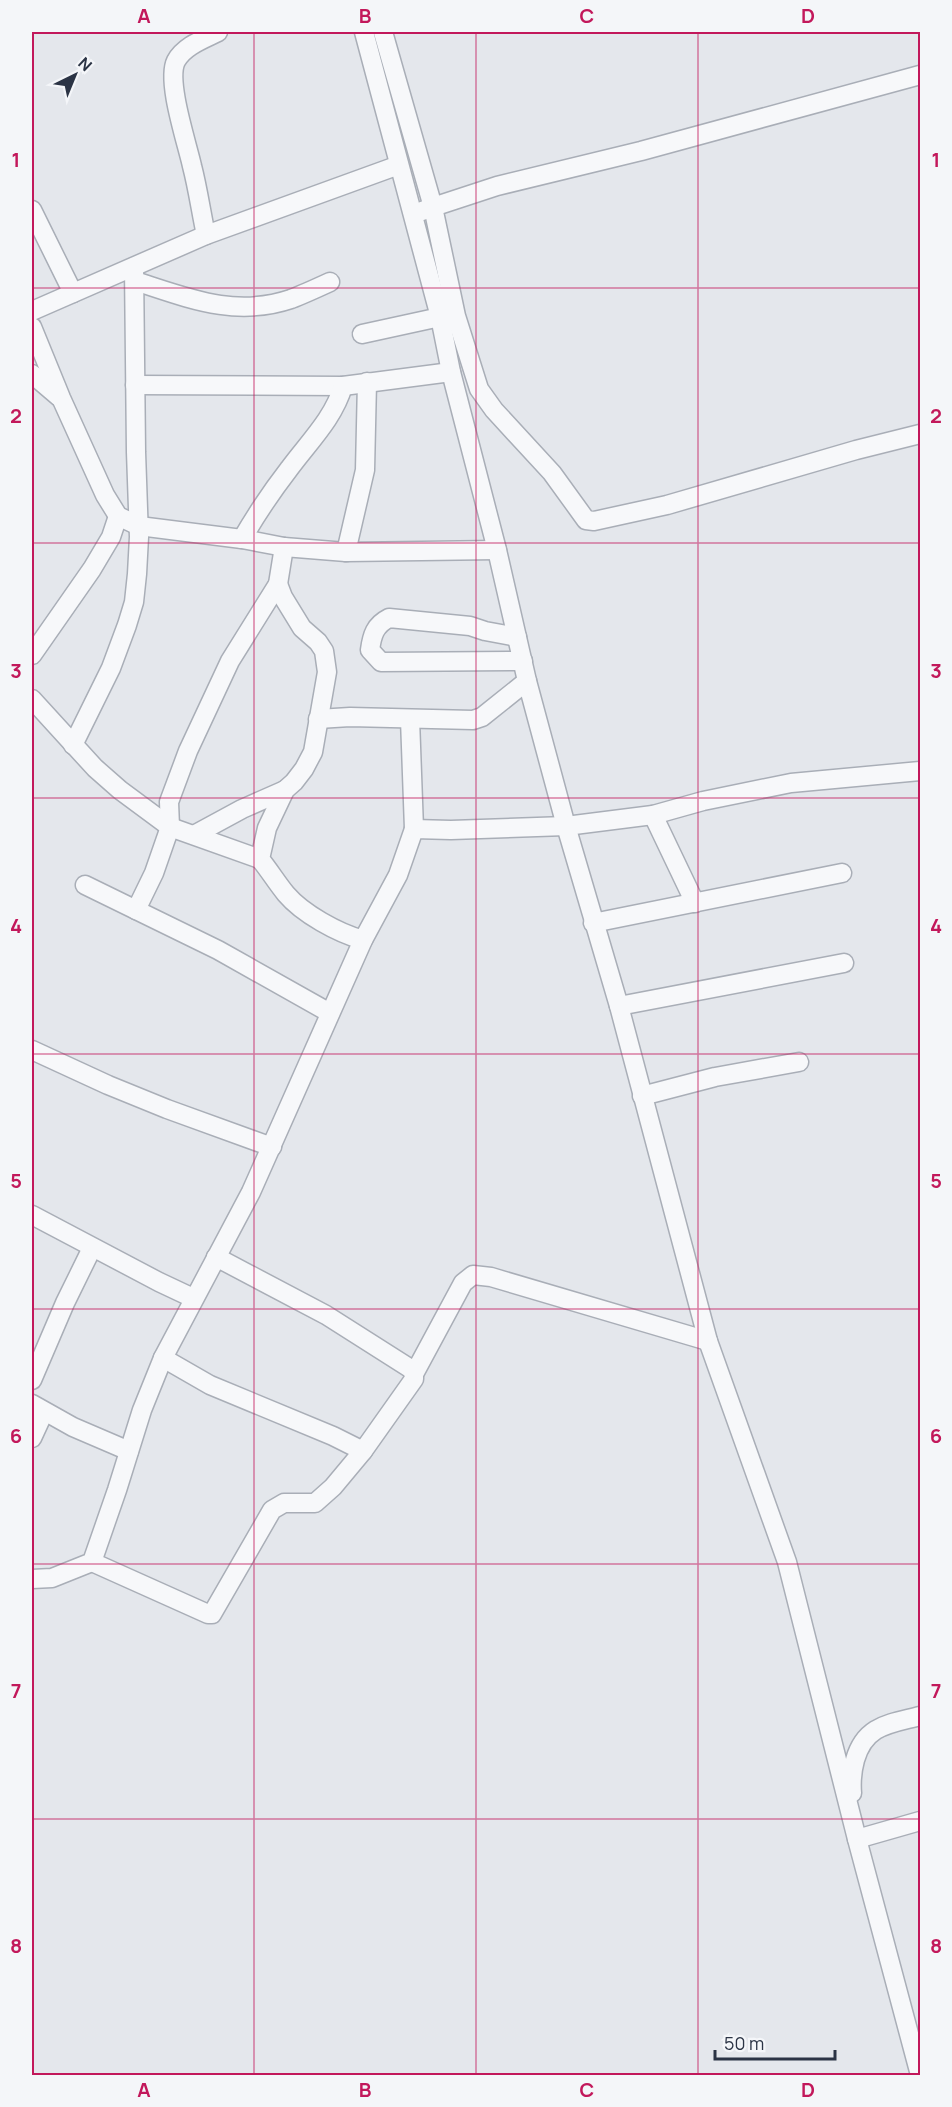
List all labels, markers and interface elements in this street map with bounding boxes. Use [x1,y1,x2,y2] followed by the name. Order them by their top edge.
[137,2,151,29] text: A
[359,2,372,29] text: B
[580,2,594,29] text: C
[801,2,815,29] text: D
[45,45,105,105] north arrow
[74,52,97,76] text: N
[12,146,20,173] text: 1
[932,146,940,173] text: 1
[10,402,22,429] text: 2
[930,402,942,429] text: 2
[10,657,22,684] text: 3
[930,657,942,684] text: 3
[10,912,22,939] text: 4
[930,912,942,939] text: 4
[10,1167,22,1194] text: 5
[930,1167,942,1194] text: 5
[10,1422,22,1449] text: 6
[930,1422,942,1449] text: 6
[11,1677,21,1704] text: 7
[931,1677,941,1704] text: 7
[10,1932,22,1959] text: 8
[930,1932,942,1959] text: 8
[715,2023,835,2061] scale bar
[724,2031,764,2055] text: 50 m
[137,2076,151,2103] text: A
[359,2076,372,2103] text: B
[580,2076,594,2103] text: C
[801,2076,815,2103] text: D

